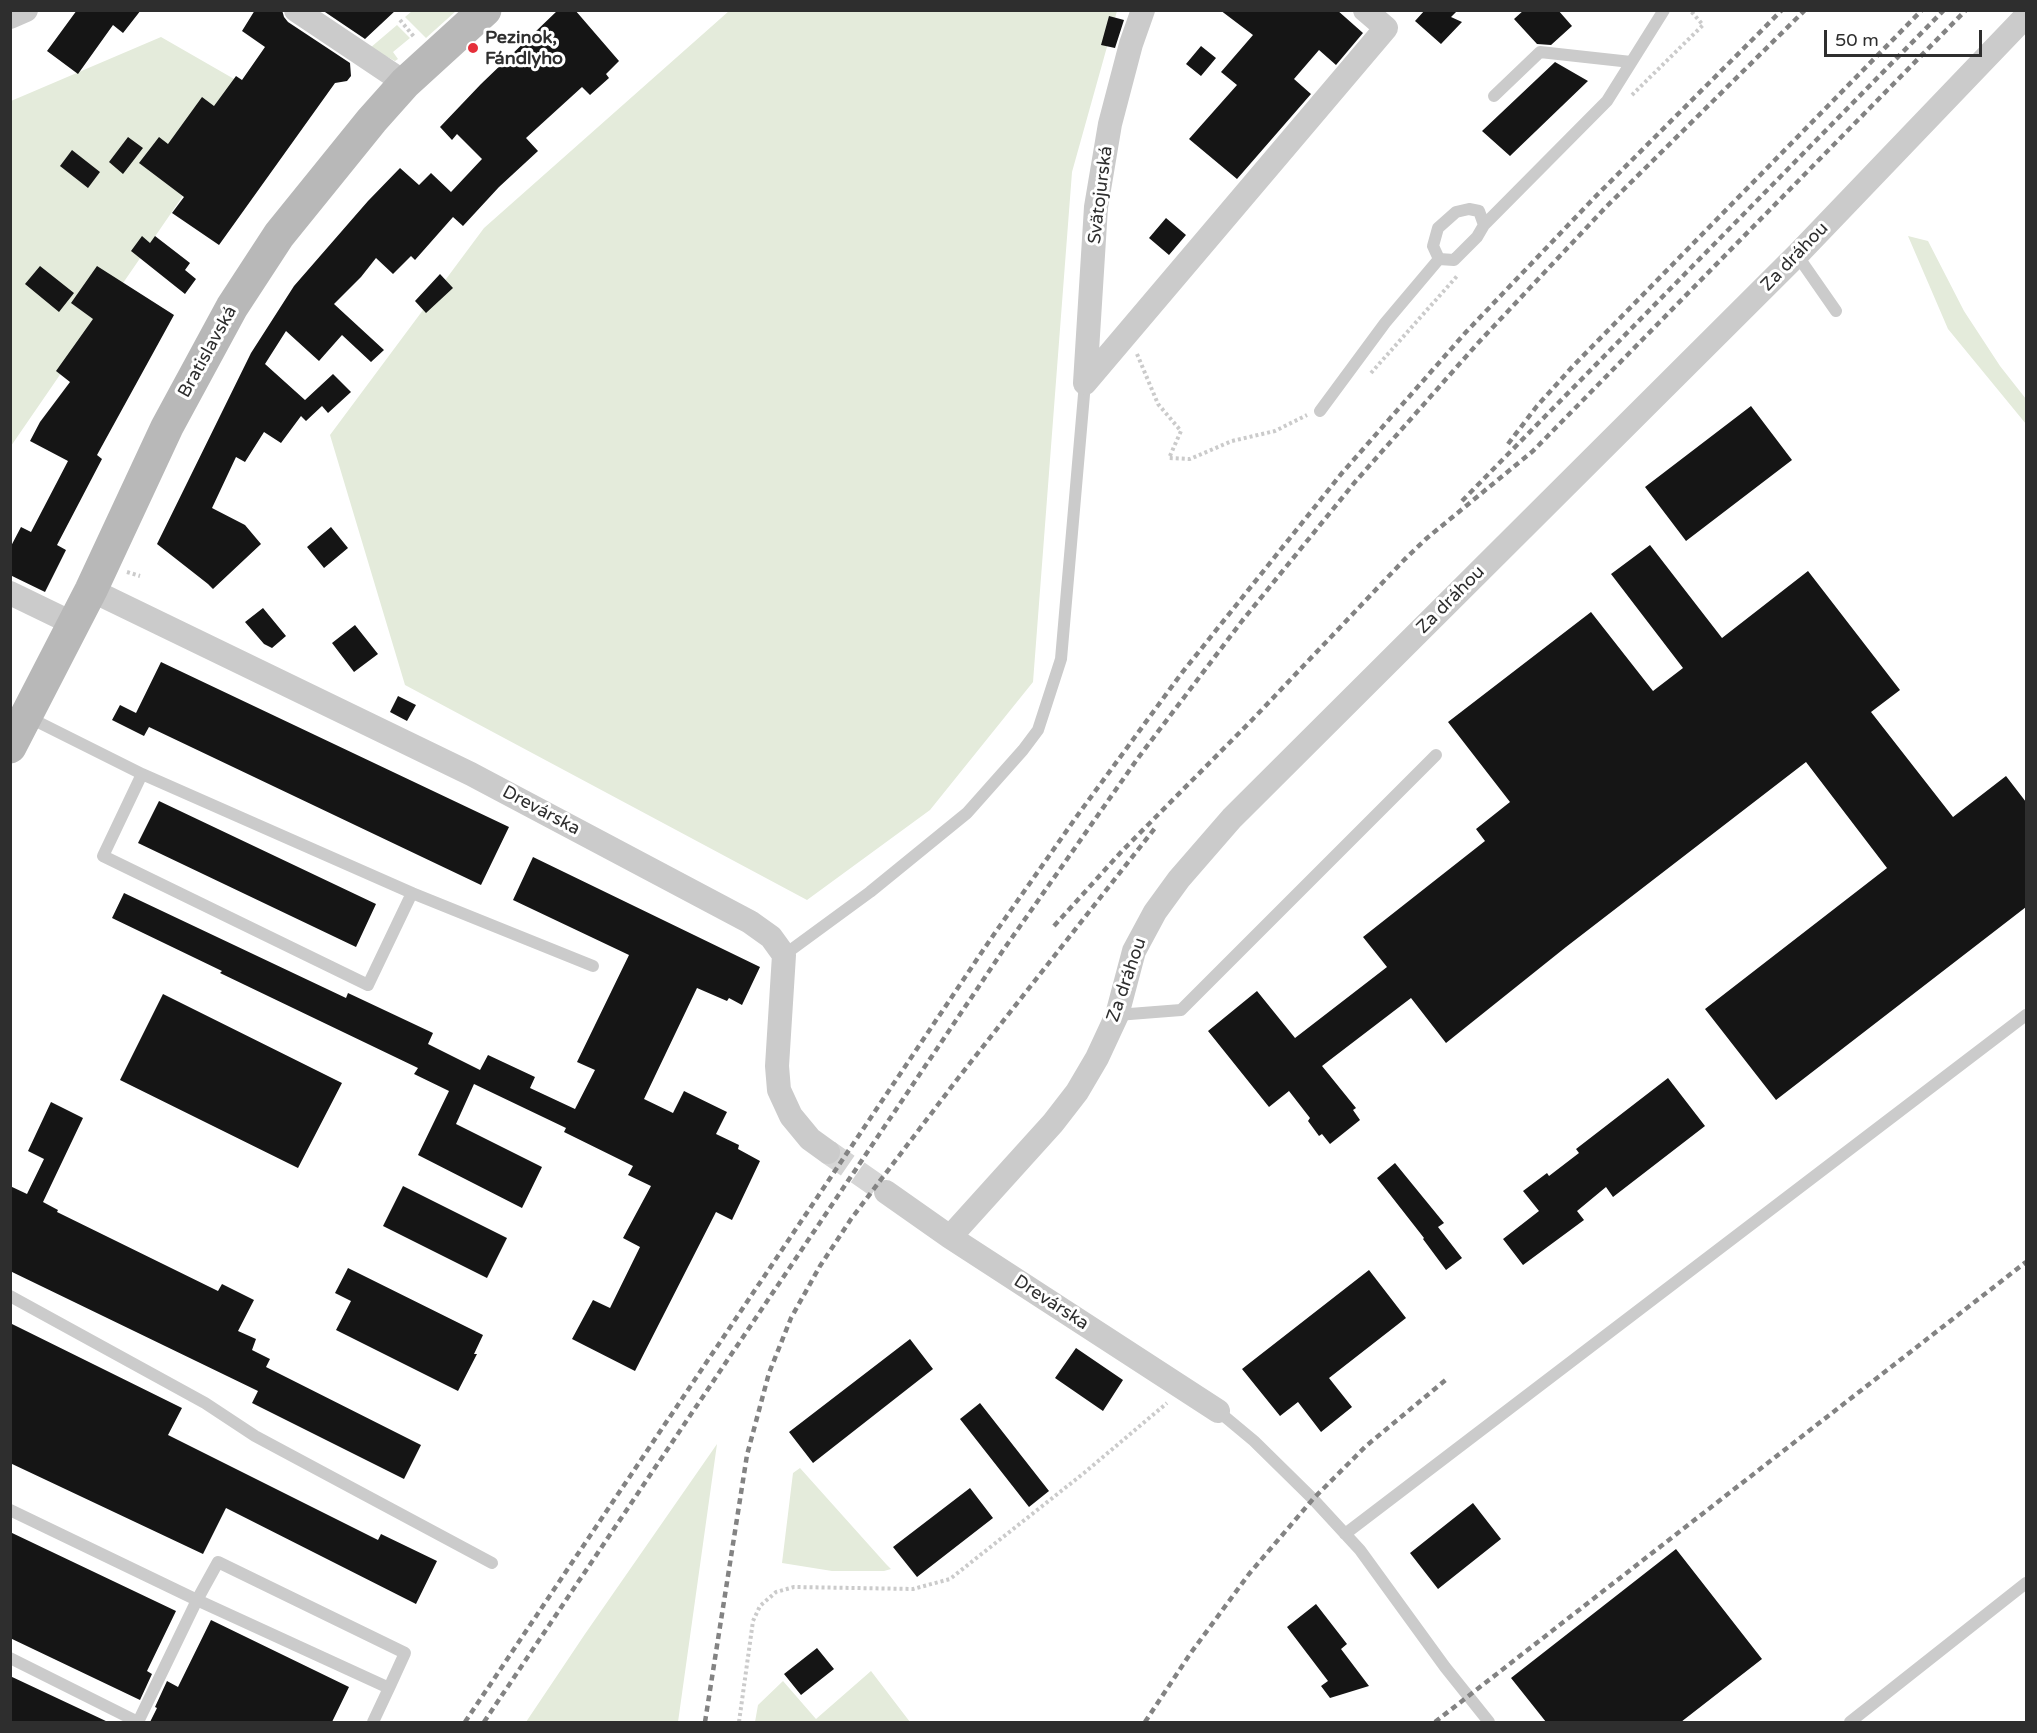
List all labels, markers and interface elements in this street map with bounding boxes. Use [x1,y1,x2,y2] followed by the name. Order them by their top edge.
[1827,18,1984,56] scale bar
[485,27,563,70] place label: Pezinok, Fándlyho
[1835,29,1879,51] text: 50 m
[466,41,480,55] marker: Pezinok, Fándlyho
[1084,145,1118,245] street label: Svätojurská
[1757,218,1833,296] street label: Za dráhou
[174,302,242,402] street label: Bratislavská
[1412,561,1490,639] street label: Za dráhou
[498,782,584,840] street label: Drevárska
[1103,935,1151,1025] street label: Za dráhou
[1010,1271,1092,1335] street label: Drevárska

